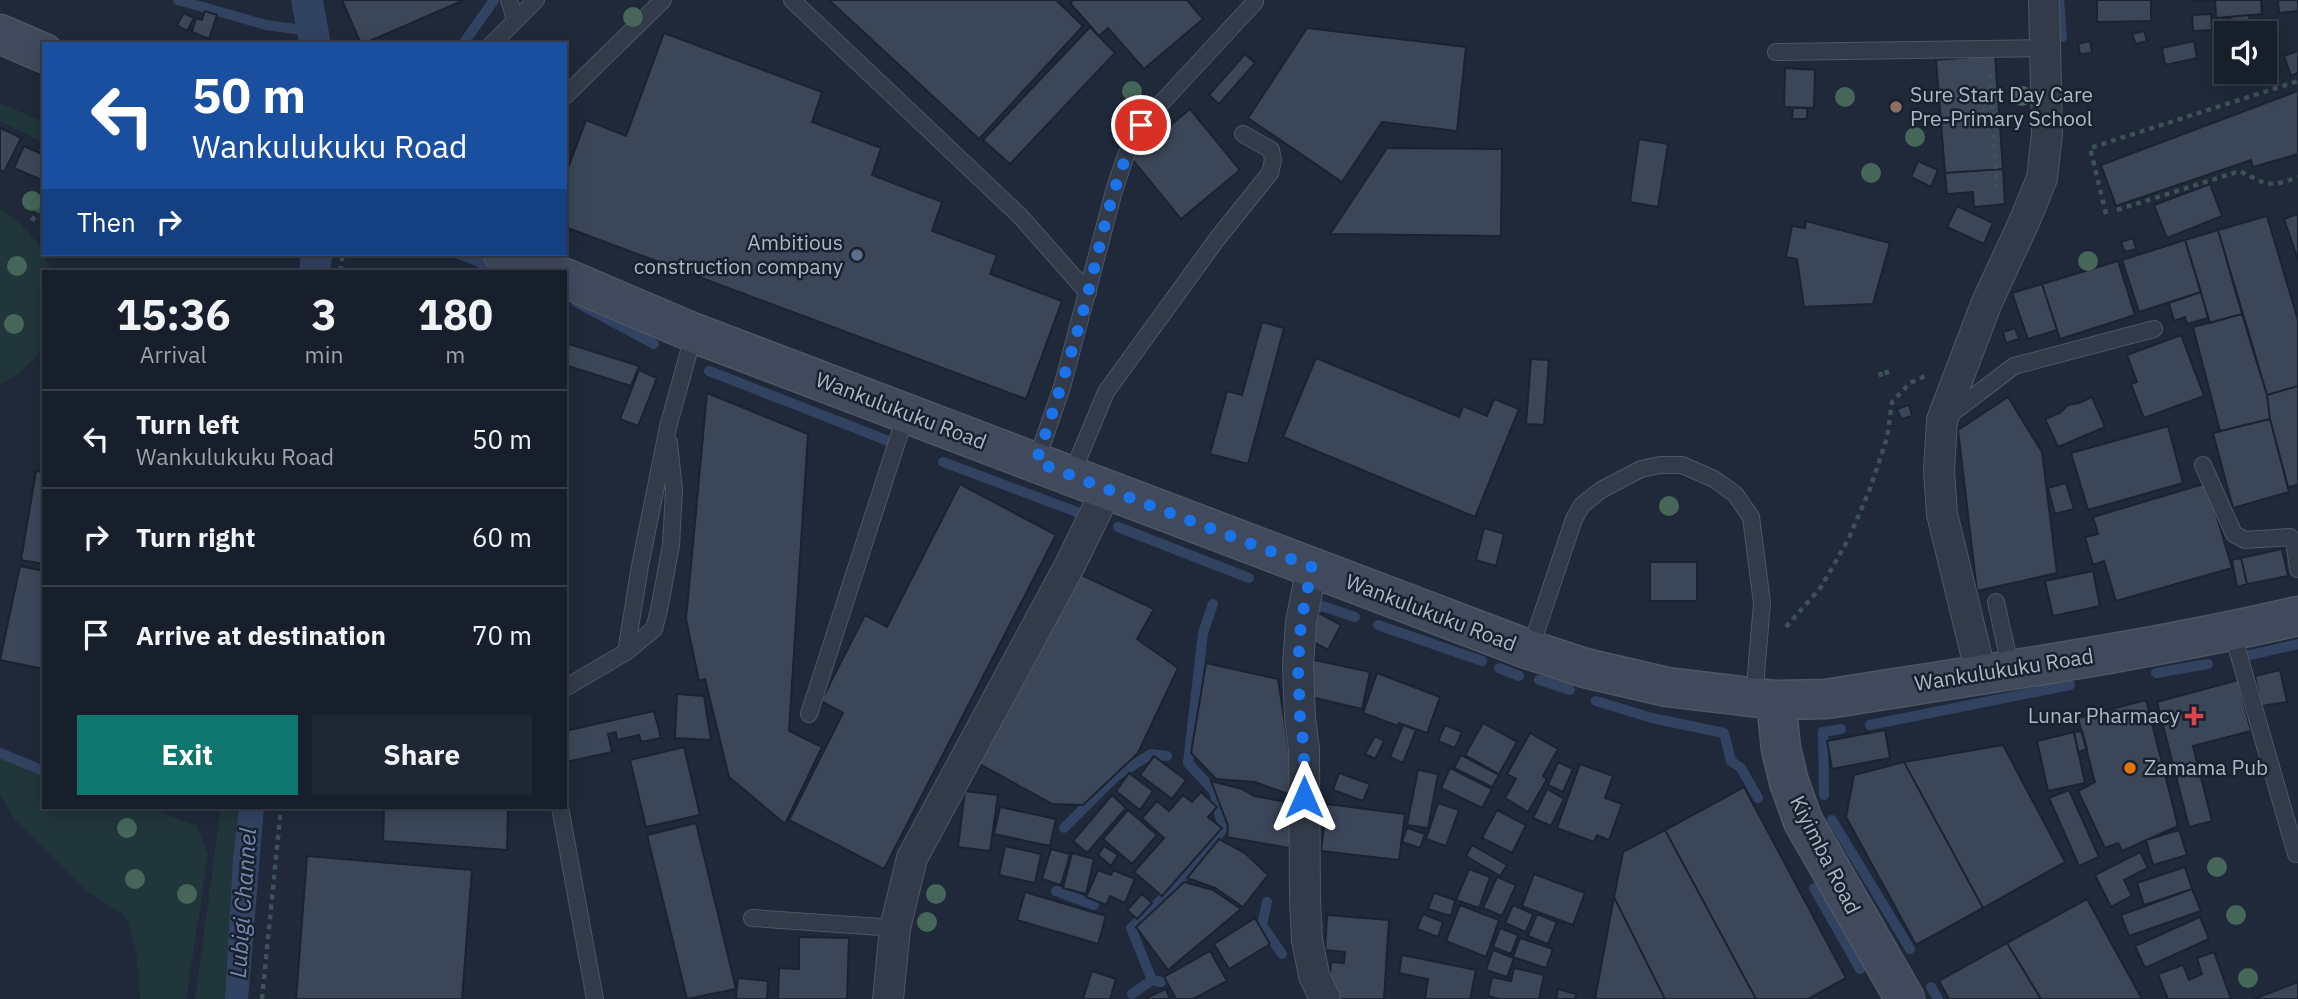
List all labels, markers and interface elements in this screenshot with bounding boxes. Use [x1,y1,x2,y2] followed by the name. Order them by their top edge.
[2214,21,2277,84] map controls
[2214,21,2277,84] button: sound
[192,63,306,126] text: 50 m
[77,70,168,161] icon: left
[1910,80,2093,132] place label: Sure Start Day Care Pre-Primary School
[1111,95,1171,155] pin
[1888,99,1904,115] marker: Sure Start Day Care Pre-Primary School
[1122,106,1160,144] icon: arrive
[192,125,468,167] text: Wankulukuku Road
[150,203,188,241] icon: right
[77,205,136,239] text: Then
[634,228,844,280] place label: Ambitious construction company
[849,247,865,263] marker: Ambitious construction company
[116,287,231,342] text: 15:36
[311,287,337,342] text: 3
[417,287,493,342] text: 180
[140,339,207,369] text: Arrival
[305,339,343,369] text: min
[445,339,465,369] text: m
[812,365,991,456] street label: Wankulukuku Road
[136,407,239,441] text: Turn left
[77,420,115,458] icon: left
[472,422,532,456] text: 50 m
[136,441,334,471] text: Wankulukuku Road
[77,518,115,556] icon: right
[136,520,255,554] text: Turn right
[472,520,532,554] text: 60 m
[1342,567,1521,658] street label: Wankulukuku Road
[77,616,115,654] icon: arrive
[136,618,386,652] text: Arrive at destination
[472,618,532,652] text: 70 m
[1912,641,2095,697] street label: Wankulukuku Road
[2028,701,2181,729] place label: Lunar Pharmacy
[2186,708,2202,724] marker: Lunar Pharmacy
[77,715,298,795] button: Exit
[312,715,532,795] button: Share
[2144,753,2268,781] place label: Zamama Pub
[1267,760,1341,834] position arrow
[2122,760,2138,776] marker: Zamama Pub
[1784,791,1868,918] street label: Kiyimba Road
[222,826,262,979] water label: Lubigi Channel

